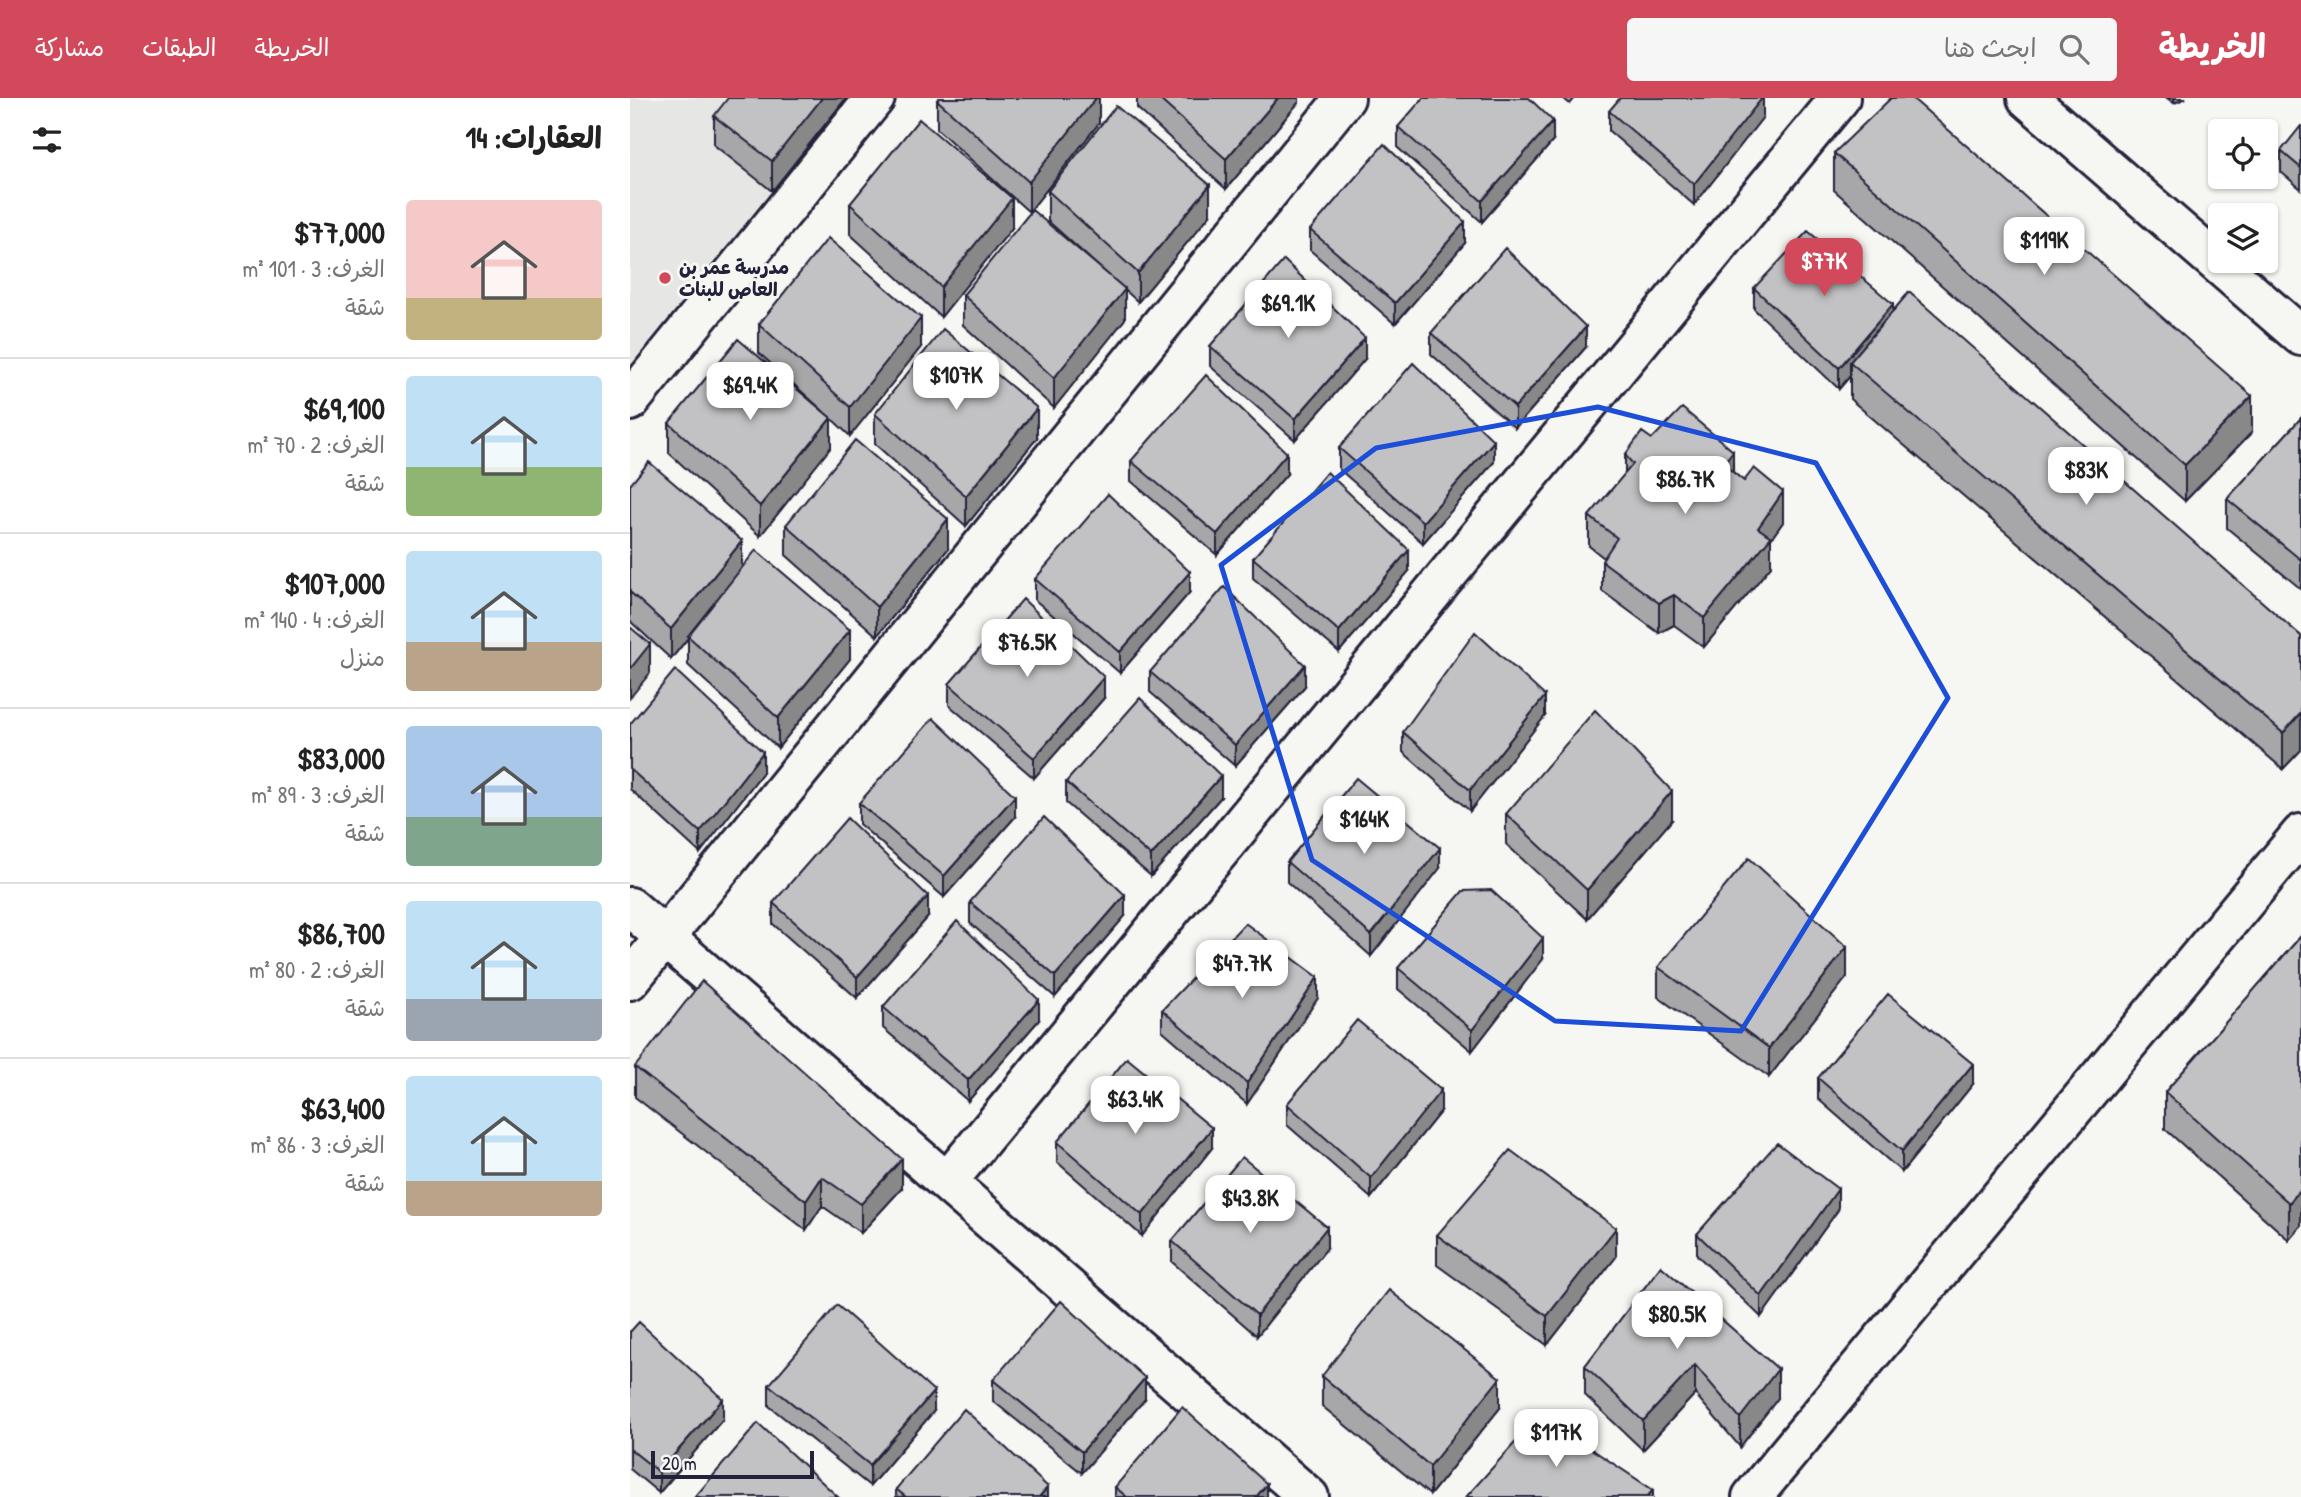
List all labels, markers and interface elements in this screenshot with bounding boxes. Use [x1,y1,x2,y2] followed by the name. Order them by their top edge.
[1627,18,2117,81] search box
[2159,24,2266,68] text: الخريطة
[1944,30,2037,65] text: ابحث هنا
[2055,30,2093,68] icon: search
[35,31,104,63] text: مشاركة
[142,31,217,63] text: الطبقات
[255,31,329,63] text: الخريطة
[465,117,602,157] text: العقارات: 14
[2208,119,2278,273] map controls
[2208,119,2278,189] button: locate
[28,121,66,159] icon: filters
[2208,203,2278,273] button: layers
[294,212,385,252] text: $77,000
[1995,218,2093,277] pin: $119K
[2020,224,2068,255] text: $119K
[462,228,546,312] icon: home
[1783,238,1865,298] pin: $77K
[1801,245,1847,276] text: $77K
[243,253,385,284] text: الغرف: 3 · 101 m²
[679,254,789,302] place label: مدرسة عمر بن العاص للبنات
[657,270,673,286] marker: مدرسة عمر بن العاص للبنات
[1231,280,1345,340] pin: $69.1K
[1261,287,1315,318] text: $69.1K
[345,291,385,322] text: شقة
[907,352,1005,412] pin: $107K
[929,359,983,390] text: $107K
[693,362,807,422] pin: $69.4K
[723,369,777,400] text: $69.4K
[303,388,385,428] text: $69,100
[462,404,546,488] icon: home
[247,429,385,460] text: الغرف: 2 · 70 m²
[2045,448,2127,507] pin: $83K
[2064,454,2108,485] text: $83K
[1628,456,1742,516] pin: $86.7K
[1655,463,1715,494] text: $86.7K
[345,467,385,498] text: شقة
[284,563,385,603] text: $107,000
[462,579,546,663] icon: home
[244,604,385,635] text: الغرف: 4 · 140 m²
[970,620,1084,679] pin: $76.5K
[998,626,1056,657] text: $76.5K
[340,642,385,673] text: منزل
[297,738,385,778] text: $83,000
[462,754,546,838] icon: home
[251,779,385,810] text: الغرف: 3 · 89 m²
[1315,796,1413,856] pin: $164K
[1339,803,1389,834] text: $164K
[345,817,385,848] text: شقة
[297,913,385,953] text: $86,700
[462,929,546,1013] icon: home
[1185,940,1299,1000] pin: $47.7K
[1212,947,1272,978] text: $47.7K
[249,954,385,985] text: الغرف: 2 · 80 m²
[345,992,385,1023] text: شقة
[1078,1076,1192,1136] pin: $63.4K
[1107,1083,1163,1114] text: $63.4K
[300,1088,385,1128] text: $63,400
[462,1104,546,1188] icon: home
[250,1129,385,1160] text: الغرف: 3 · 86 m²
[345,1167,385,1198] text: شقة
[1193,1176,1307,1235] pin: $43.8K
[1221,1182,1279,1213] text: $43.8K
[1620,1292,1734,1351] pin: $80.5K
[1648,1298,1706,1329] text: $80.5K
[1507,1410,1605,1469] pin: $117K
[1530,1416,1582,1447] text: $117K
[651,1448,814,1480] scale bar
[662,1450,697,1476] text: 20 m

